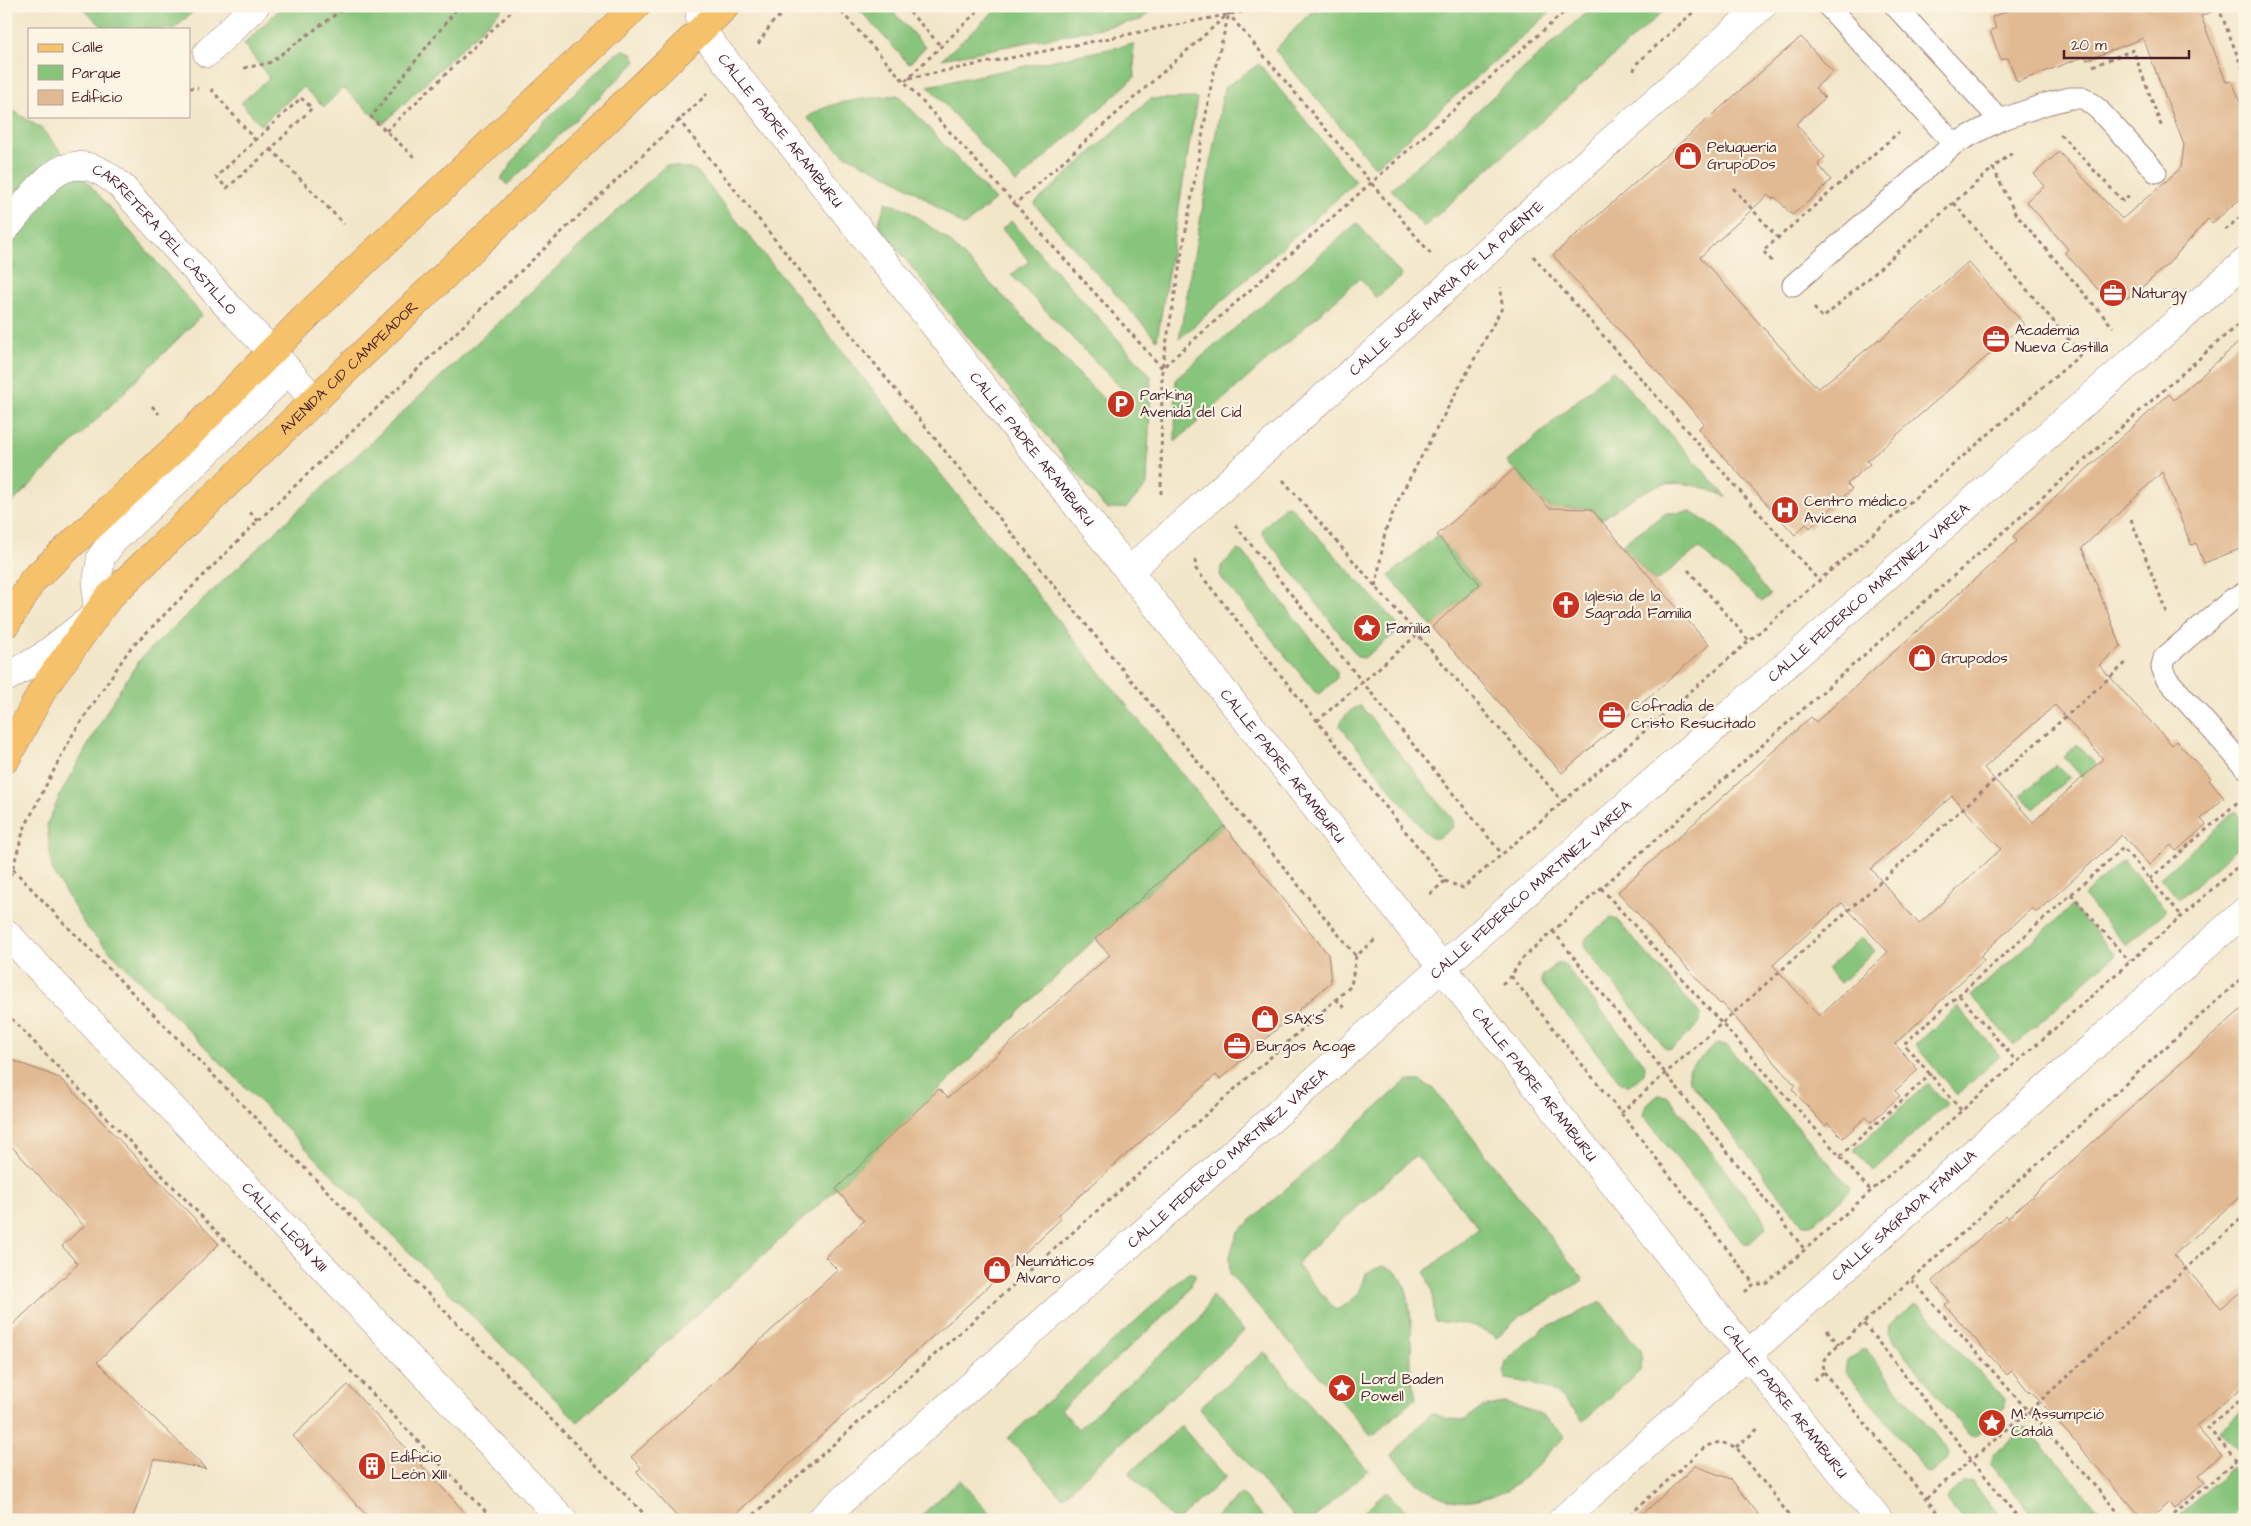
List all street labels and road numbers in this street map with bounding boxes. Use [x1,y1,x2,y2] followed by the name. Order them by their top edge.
[712,49,847,212] street label: CALLE PADRE ARAMBURU
[89,159,241,320] street label: CARRETERA DEL CASTILLO
[1345,196,1548,381] street label: CALLE JOSÉ MARÍA DE LA PUENTE
[275,296,423,440] street label: AVENIDA CID CAMPEADOR
[964,368,1099,531] street label: CALLE PADRE ARAMBURU
[1763,498,1975,687] street label: CALLE FEDERICO MARTÍNEZ VAREA
[1215,685,1350,848] street label: CALLE PADRE ARAMBURU
[1426,795,1636,984] street label: CALLE FEDERICO MARTÍNEZ VAREA
[1467,1003,1602,1166] street label: CALLE PADRE ARAMBURU
[1123,1063,1333,1253] street label: CALLE FEDERICO MARTÍNEZ VAREA
[1827,1145,1982,1286] street label: CALLE SAGRADA FAMILIA
[237,1178,332,1277] street label: CALLE LEÓN XIII
[1717,1320,1852,1483] street label: CALLE PADRE ARAMBURU

